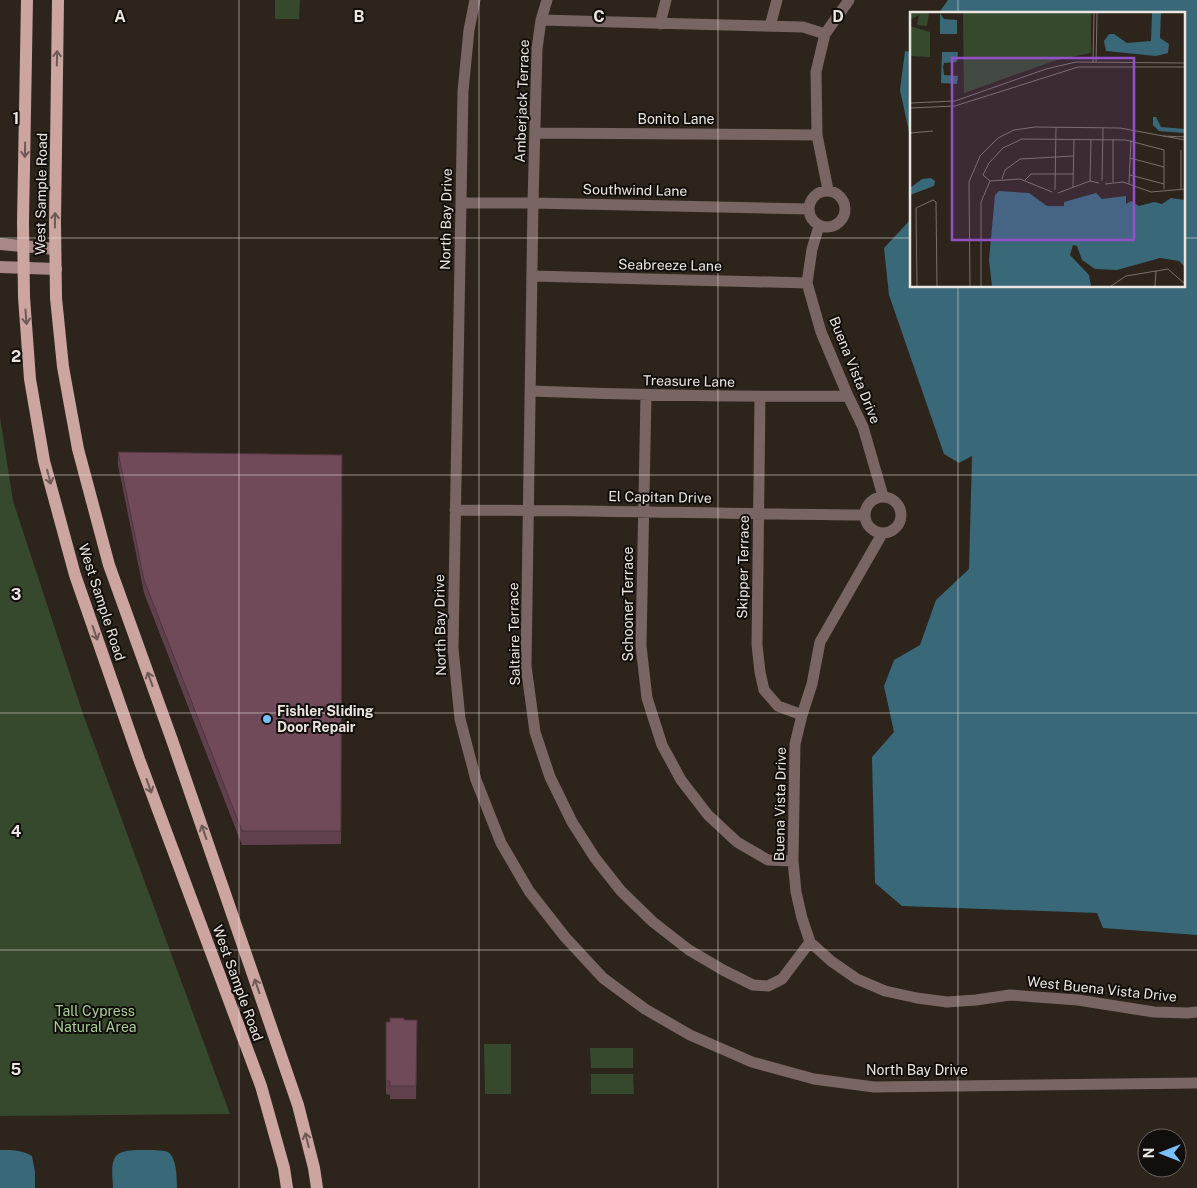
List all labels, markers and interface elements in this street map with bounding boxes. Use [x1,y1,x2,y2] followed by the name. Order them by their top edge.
[114,7,126,26] text: A
[354,7,365,26] text: B
[593,7,605,26] text: C
[832,7,844,26] text: D
[910,12,1184,288] inset map
[512,39,532,163] street label: Amberjack Terrace
[53,50,62,66] one-way arrow
[13,109,19,128] text: 1
[638,111,715,127] street label: Bonito Lane
[32,133,50,255] street label: West Sample Road
[20,141,29,157] one-way arrow
[437,168,455,270] street label: North Bay Drive
[583,181,687,199] street label: Southwind Lane
[50,213,60,229] one-way arrow
[618,256,722,274] street label: Seabreeze Lane
[21,308,30,324] one-way arrow
[826,314,884,426] street label: Buena Vista Drive
[11,347,21,366] text: 2
[643,372,735,390] street label: Treasure Lane
[44,469,54,485] one-way arrow
[608,488,712,506] street label: El Capitan Drive
[734,515,752,619] street label: Skipper Terrace
[76,541,128,663] street label: West Sample Road
[620,546,636,661] street label: Schooner Terrace
[431,574,449,676] street label: North Bay Drive
[505,582,523,686] street label: Saltaire Terrace
[11,585,21,604] text: 3
[91,625,100,640] one-way arrow
[145,672,154,687] one-way arrow
[277,703,374,735] place label: Fishler Sliding Door Repair
[261,713,273,725] marker: Fishler Sliding Door Repair
[771,747,789,861] street label: Buena Vista Drive
[145,778,155,793] one-way arrow
[11,822,22,841] text: 4
[198,825,208,841] one-way arrow
[210,923,266,1043] street label: West Sample Road
[1026,973,1178,1005] street label: West Buena Vista Drive
[252,979,261,994] one-way arrow
[53,1003,137,1035] park label: Tall Cypress Natural Area
[11,1060,22,1079] text: 5
[866,1062,968,1078] street label: North Bay Drive
[1137,1128,1187,1178] north arrow
[302,1133,311,1149] one-way arrow
[1141,1148,1157,1158] text: N

